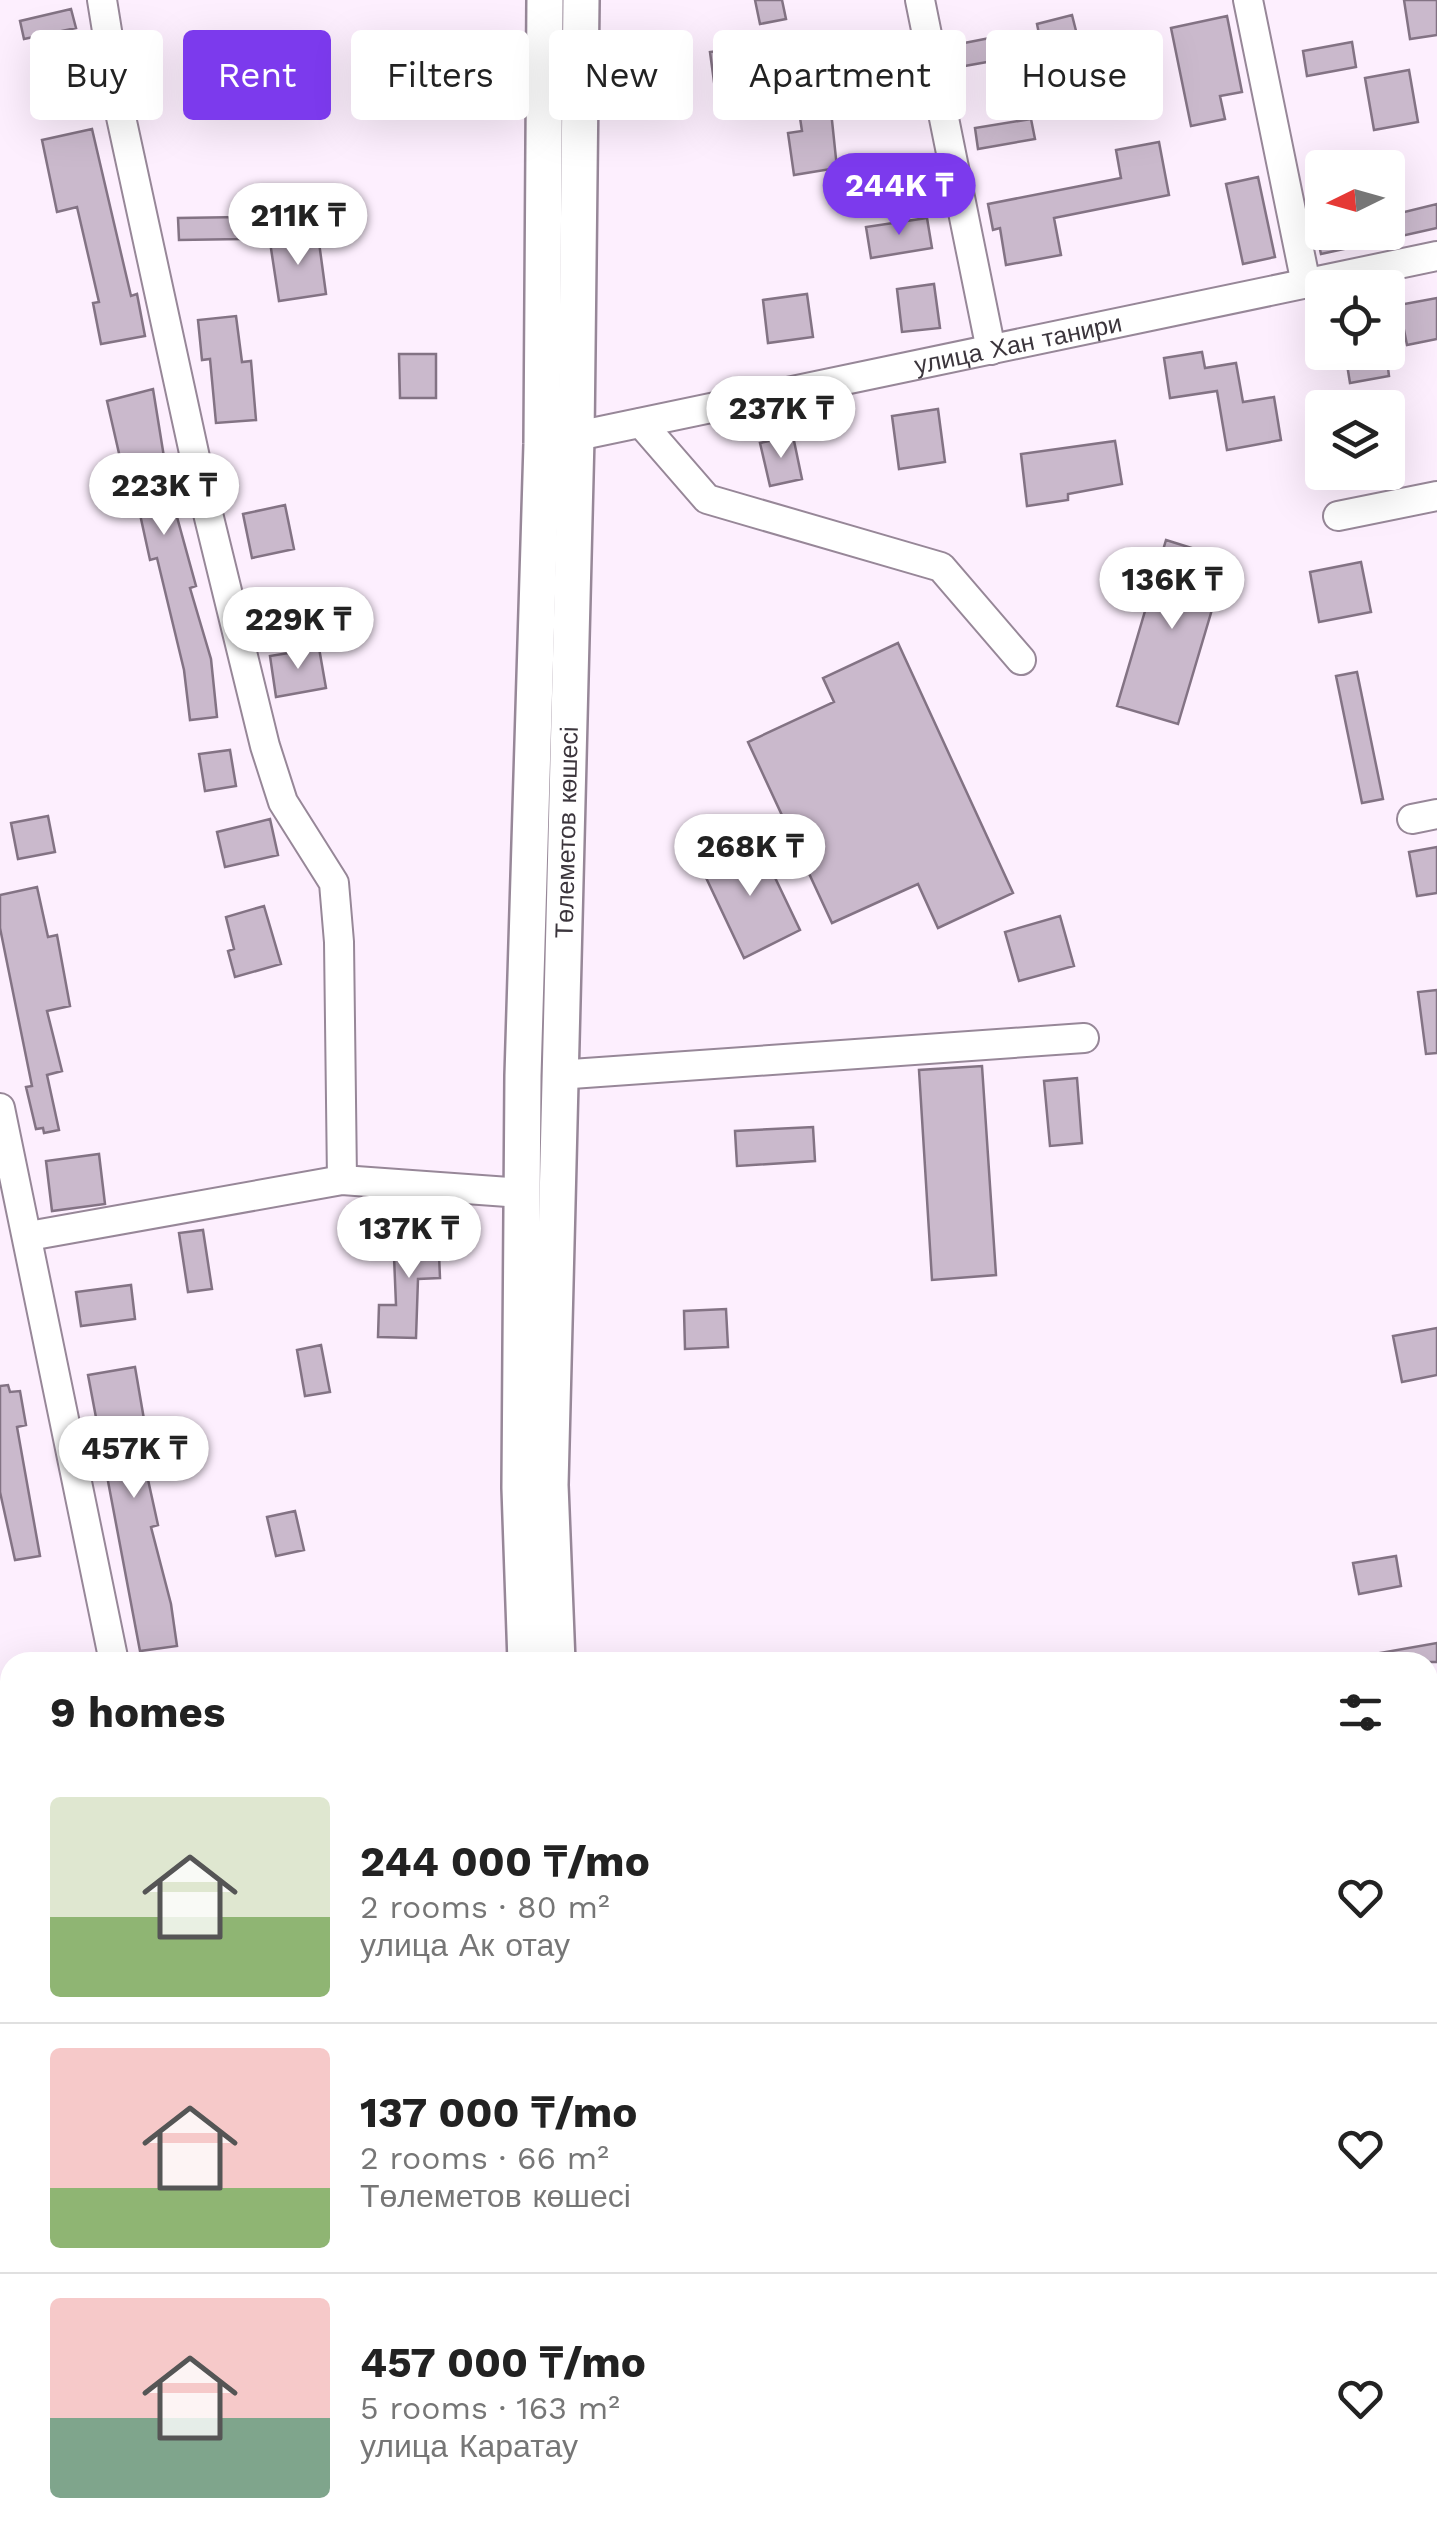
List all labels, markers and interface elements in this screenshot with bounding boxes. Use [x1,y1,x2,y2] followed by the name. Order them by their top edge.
[30,30,163,120] chip: Buy
[183,30,331,120] chip: Rent
[351,30,529,120] chip: Filters
[549,30,693,120] chip: New
[713,30,966,120] chip: Apartment
[986,30,1163,120] chip: House
[1305,150,1405,250] north arrow
[1305,150,1405,490] map controls
[818,153,980,238] pin: 244K ₸
[845,166,953,204] text: 244K ₸
[217,183,379,268] pin: 211K ₸
[250,196,346,234] text: 211K ₸
[1305,270,1405,370] button: locate
[912,308,1124,380] street label: улица Хан танири
[700,376,862,461] pin: 237K ₸
[728,389,834,427] text: 237K ₸
[1305,390,1405,490] button: layers
[83,453,245,538] pin: 223K ₸
[111,466,217,504] text: 223K ₸
[1091,547,1253,632] pin: 136K ₸
[1121,560,1223,598] text: 136K ₸
[217,587,379,672] pin: 229K ₸
[245,600,351,638] text: 229K ₸
[549,726,583,939] street label: Төлеметов көшесі
[669,814,831,899] pin: 268K ₸
[696,827,804,865] text: 268K ₸
[328,1196,490,1281] pin: 137K ₸
[359,1209,459,1247] text: 137K ₸
[53,1416,215,1501] pin: 457K ₸
[81,1429,187,1467] text: 457K ₸
[1333,1685,1388,1740] icon: filters
[50,1688,225,1737] text: 9 homes
[130,1837,250,1957] icon: home
[360,1837,650,1886] text: 244 000 ₸/mo
[1333,1870,1388,1925] icon: heart
[360,1888,610,1926] text: 2 rooms · 80 m²
[360,1926,570,1964] text: улица Ак отау
[130,2088,250,2208] icon: home
[360,2088,637,2137] text: 137 000 ₸/mo
[1333,2121,1388,2176] icon: heart
[360,2139,609,2177] text: 2 rooms · 66 m²
[360,2177,631,2215] text: Төлеметов көшесі
[130,2338,250,2458] icon: home
[360,2338,646,2387] text: 457 000 ₸/mo
[1333,2371,1388,2426] icon: heart
[360,2389,620,2427] text: 5 rooms · 163 m²
[360,2427,578,2465] text: улица Каратау

